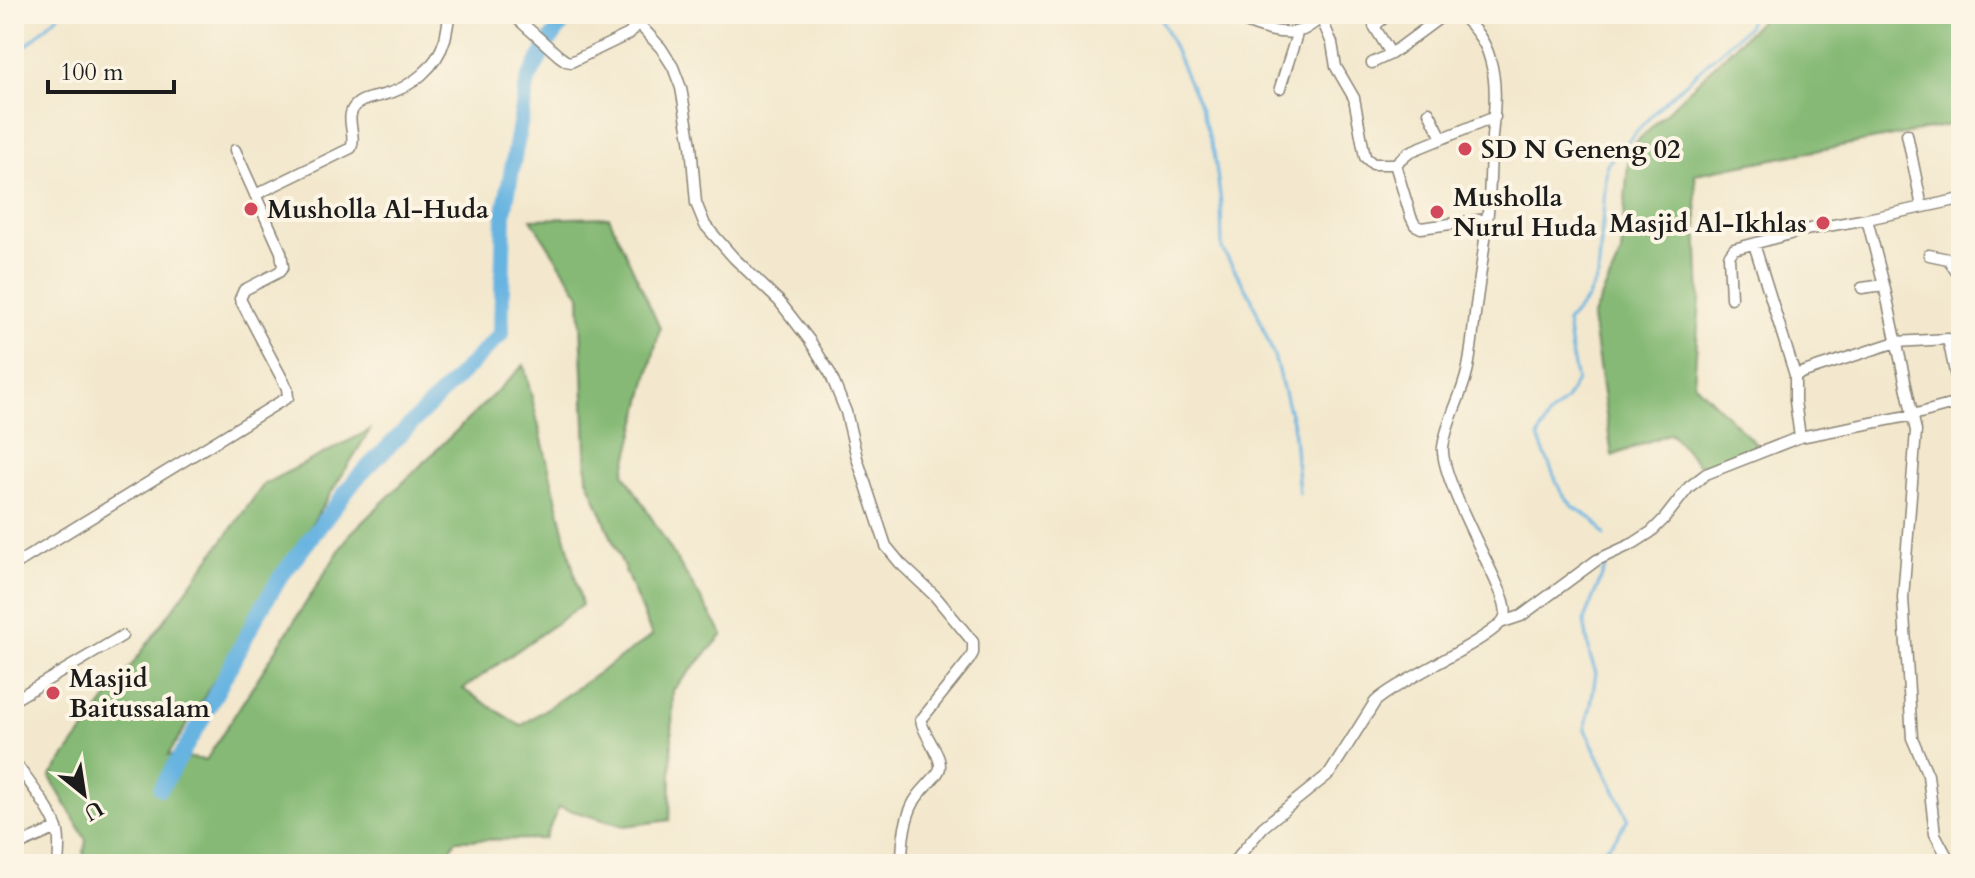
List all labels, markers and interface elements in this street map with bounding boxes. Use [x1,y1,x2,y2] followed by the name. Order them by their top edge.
[48,44,174,94] scale bar
[60,56,124,89] text: 100 m
[1481,132,1680,167] place label: SD N Geneng 02
[1456,140,1474,158] marker: SD N Geneng 02
[1453,180,1597,245] place label: Musholla Nurul Huda
[267,192,489,227] place label: Musholla Al-Huda
[242,200,260,218] marker: Musholla Al-Huda
[1428,203,1446,221] marker: Musholla Nurul Huda
[1609,206,1807,241] place label: Masjid Al-Ikhlas
[1814,214,1832,232] marker: Masjid Al-Ikhlas
[69,661,210,726] place label: Masjid Baitussalam
[44,684,62,702] marker: Masjid Baitussalam
[44,754,124,834] north arrow
[78,793,109,828] text: U

